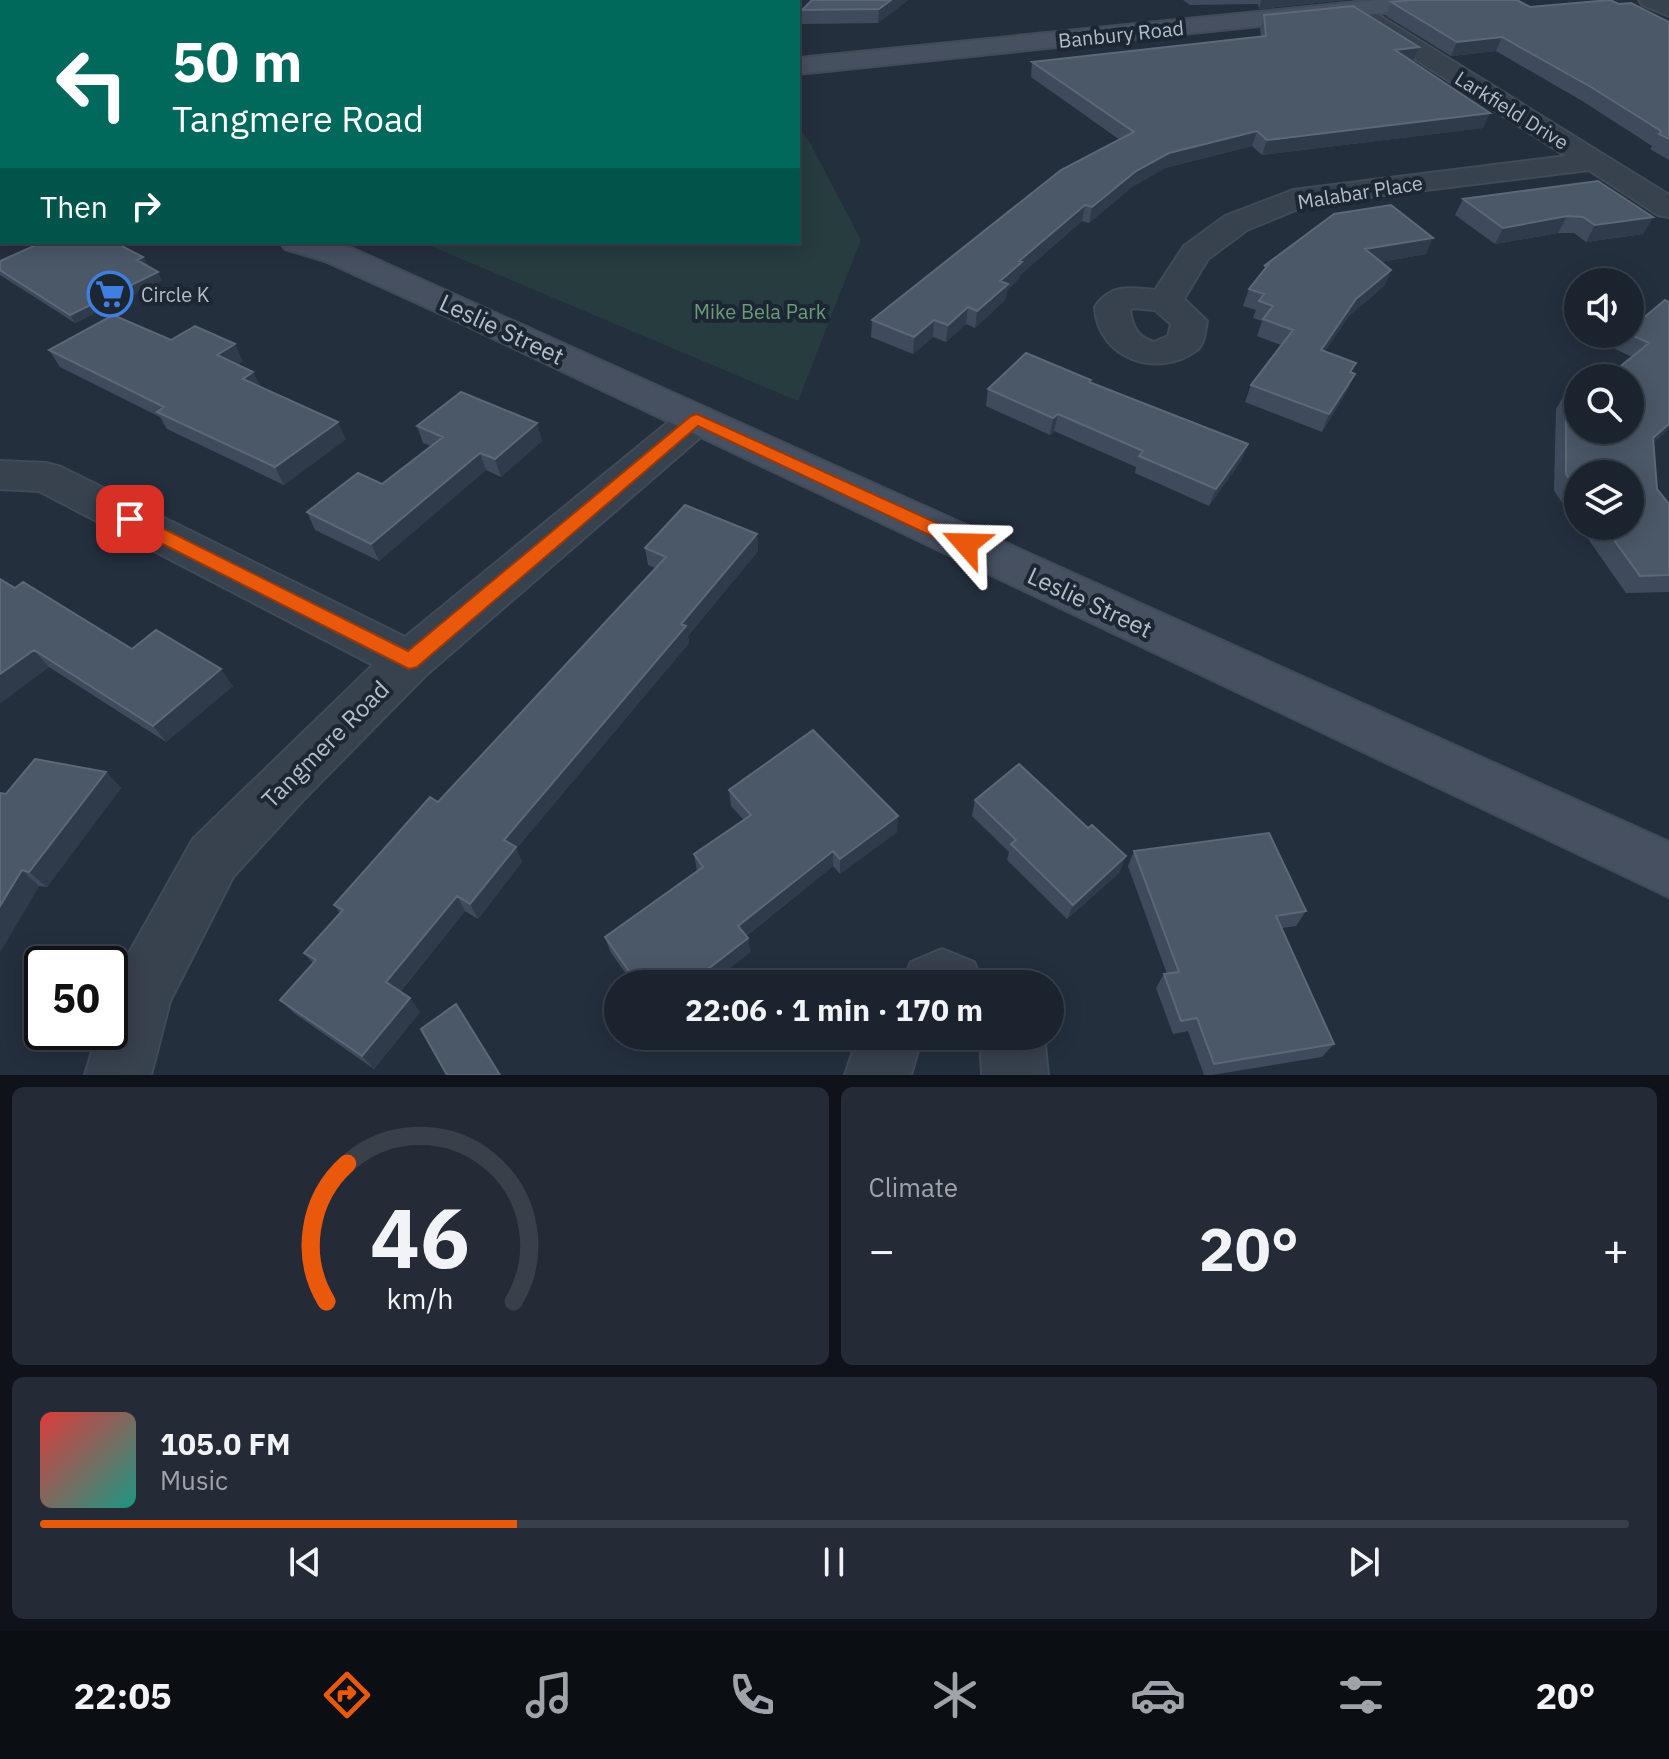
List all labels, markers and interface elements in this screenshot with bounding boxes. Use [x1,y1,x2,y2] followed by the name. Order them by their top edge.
[1057,14,1185,54] street label: Banbury Road
[172,25,302,97] text: 50 m
[40,32,144,136] icon: left
[1450,64,1574,156] street label: Larkfield Drive
[172,95,424,142] text: Tangmere Road
[1295,169,1425,215] street label: Malabar Place
[124,184,168,228] icon: right
[40,187,108,226] text: Then
[1564,268,1644,540] map controls
[1564,268,1644,348] button: sound
[86,270,134,318] supermarket icon: Circle K
[141,281,210,308] place label: Circle K
[435,286,569,372] street label: Leslie Street
[694,298,827,325] park label: Mike Bela Park
[1564,364,1644,444] button: search
[1564,460,1644,540] button: layers
[96,485,164,553] pin
[108,497,152,541] icon: arrive
[924,502,1008,586] position arrow
[1023,559,1157,645] street label: Leslie Street
[254,673,396,815] street label: Tangmere Road
[24,946,128,1050] speed limit sign: 50
[685,990,983,1029] text: 22:06 · 1 min · 170 m
[869,1170,958,1204] text: Climate
[370,1183,470,1291] text: 46
[1199,1209,1299,1288] text: 20°
[869,1221,895,1278] text: −
[1603,1221,1629,1278] text: +
[387,1280,454,1317] text: km/h
[160,1424,291,1463] text: 105.0 FM
[160,1463,228,1497] text: Music
[283,1540,327,1584] icon: previous
[812,1540,856,1584] icon: pause
[1342,1540,1386,1584] icon: next
[319,1667,375,1723] icon: directions
[521,1667,577,1723] icon: music
[724,1667,780,1723] icon: phone
[927,1667,983,1723] icon: climate
[1130,1667,1186,1723] icon: car
[1333,1667,1389,1723] icon: filters
[73,1672,172,1719] text: 22:05
[1535,1672,1596,1719] text: 20°

